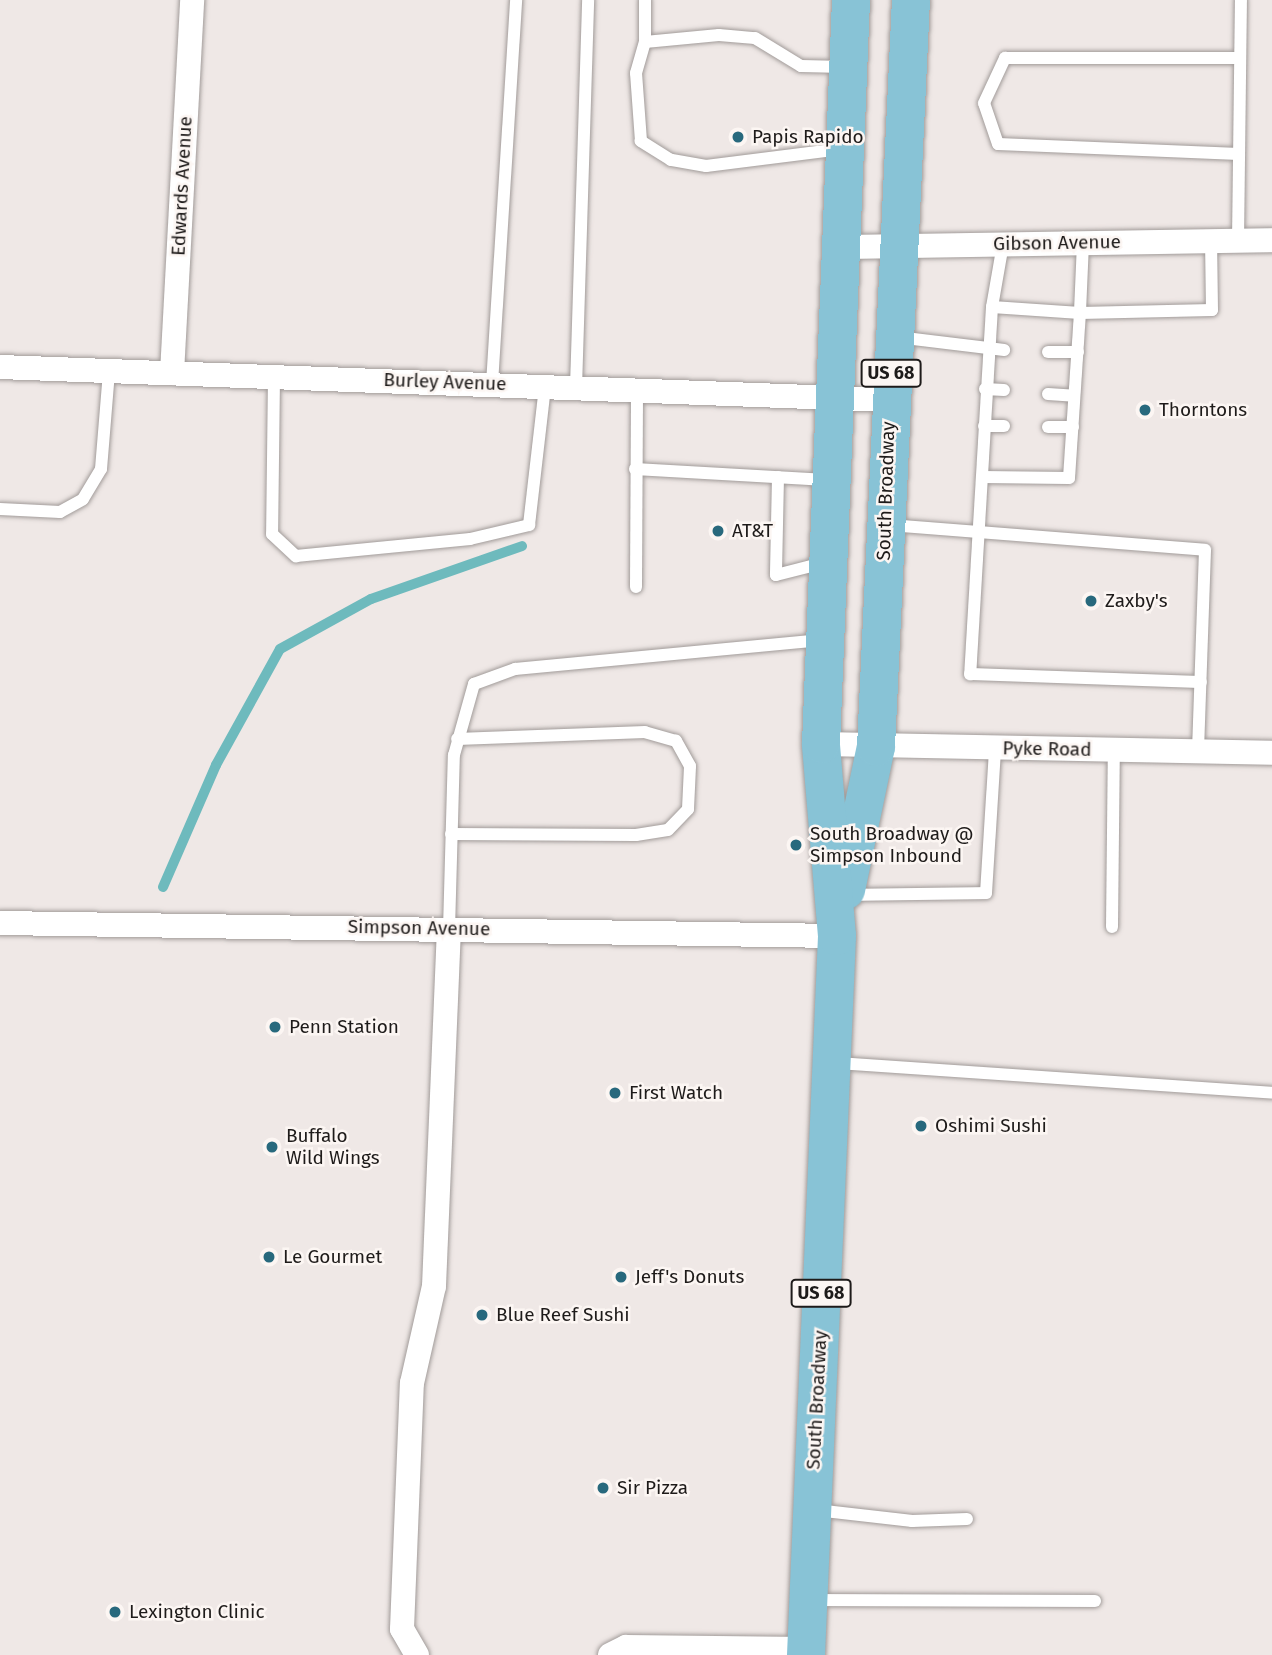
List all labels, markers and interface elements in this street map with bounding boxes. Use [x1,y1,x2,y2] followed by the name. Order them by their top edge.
[167,116,197,256] street label: Edwards Avenue
[752,126,864,148] place label: Papis Rapido
[730,129,746,145] marker: Papis Rapido
[993,230,1121,256] street label: Gibson Avenue
[860,358,922,388] road number: US 68
[383,368,507,396] street label: Burley Avenue
[1159,399,1247,421] place label: Thorntons
[1137,402,1153,418] marker: Thorntons
[872,421,900,561] street label: South Broadway
[732,520,773,542] place label: AT&T
[710,523,726,539] marker: AT&T
[1105,590,1168,612] place label: Zaxby's
[1083,593,1099,609] marker: Zaxby's
[1002,737,1092,761] street label: Pyke Road
[810,823,974,867] place label: South Broadway @ Simpson Inbound
[788,837,804,853] marker: South Broadway @ Simpson Inbound
[348,915,490,941] street label: Simpson Avenue
[289,1016,399,1038] place label: Penn Station
[267,1019,283,1035] marker: Penn Station
[629,1082,723,1104] place label: First Watch
[607,1085,623,1101] marker: First Watch
[935,1115,1047,1137] place label: Oshimi Sushi
[913,1118,929,1134] marker: Oshimi Sushi
[286,1125,380,1169] place label: Buffalo Wild Wings
[264,1139,280,1155] marker: Buffalo Wild Wings
[283,1246,382,1268] place label: Le Gourmet
[261,1249,277,1265] marker: Le Gourmet
[635,1266,744,1288] place label: Jeff's Donuts
[613,1269,629,1285] marker: Jeff's Donuts
[790,1278,852,1308] road number: US 68
[496,1304,630,1326] place label: Blue Reef Sushi
[474,1307,490,1323] marker: Blue Reef Sushi
[802,1330,832,1470] street label: South Broadway
[617,1477,688,1499] place label: Sir Pizza
[595,1480,611,1496] marker: Sir Pizza
[129,1601,265,1623] place label: Lexington Clinic
[107,1604,123,1620] marker: Lexington Clinic

